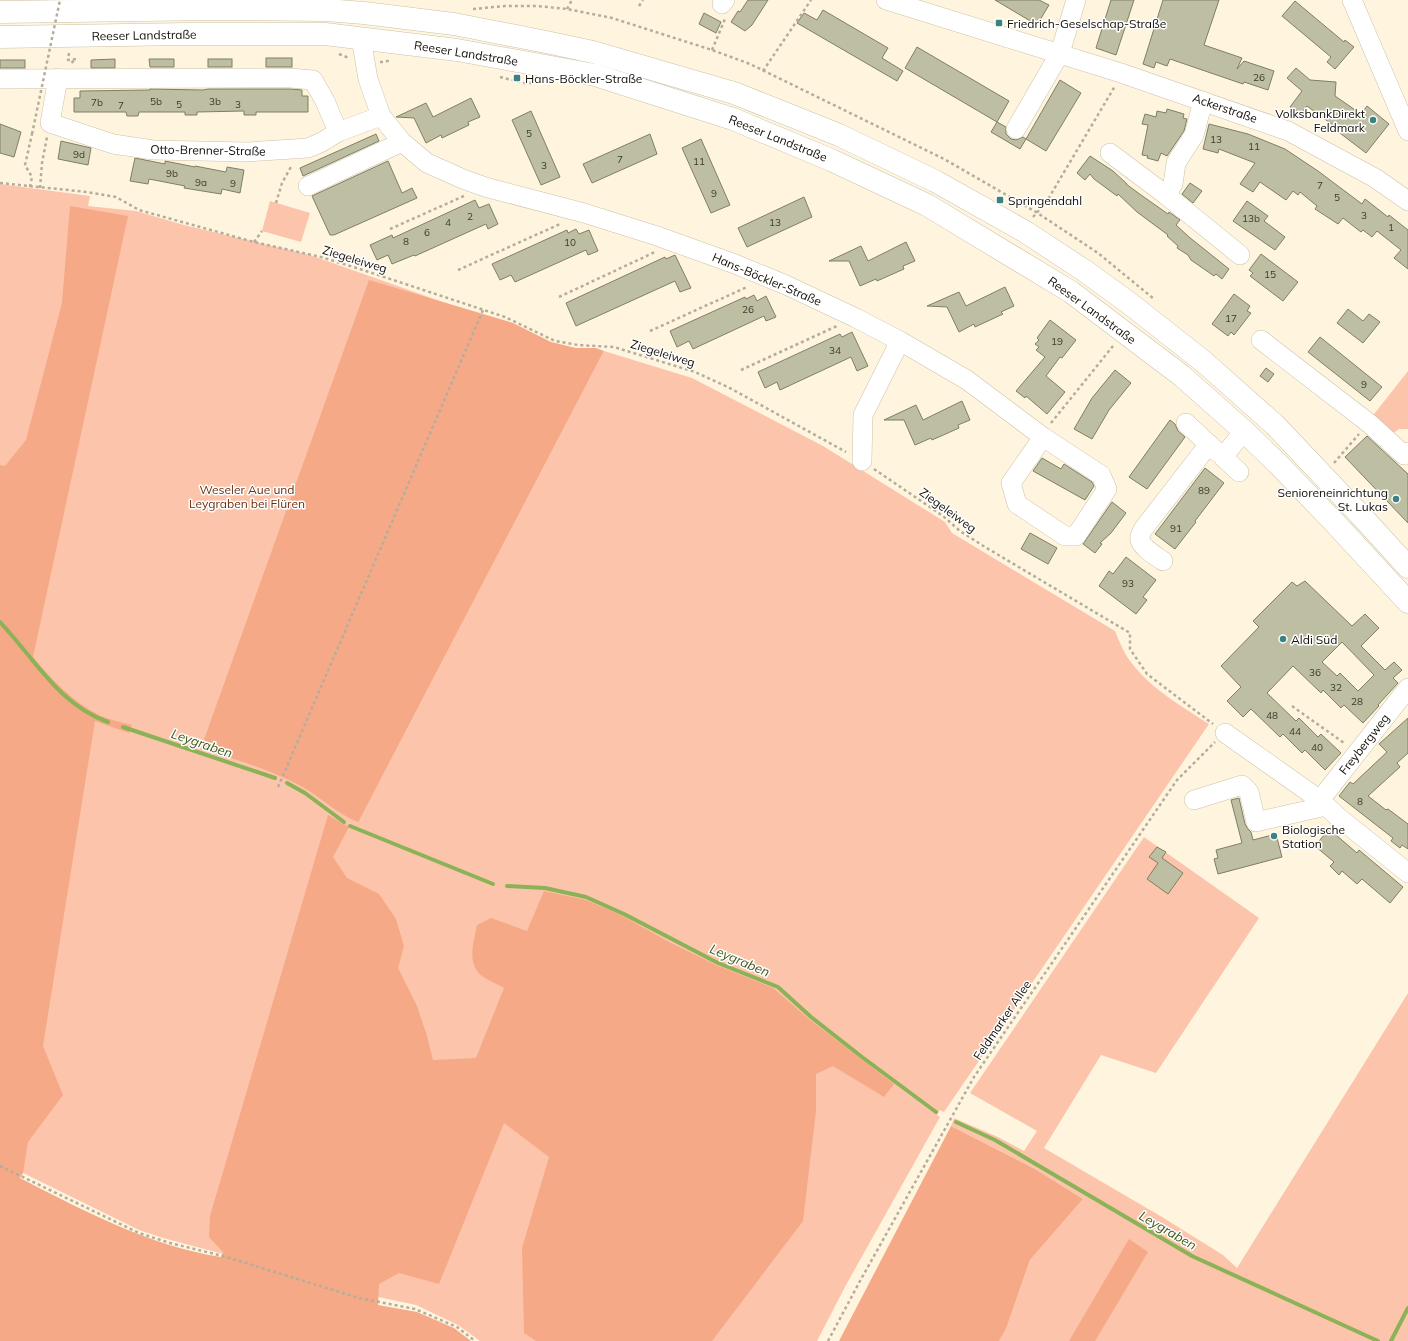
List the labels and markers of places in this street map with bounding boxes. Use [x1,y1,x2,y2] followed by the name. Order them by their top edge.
[1007,16,1166,31] place label: Friedrich-Geselschap-Straße
[994,18,1004,28] marker: Friedrich-Geselschap-Straße
[525,71,642,86] place label: Hans-Böckler-Straße
[512,73,522,83] marker: Hans-Böckler-Straße
[1275,106,1366,135] place label: VolksbankDirekt Feldmark
[1368,115,1378,125] marker: VolksbankDirekt Feldmark
[1008,193,1082,208] place label: Springendahl
[995,195,1005,205] marker: Springendahl
[1277,485,1388,514] place label: Senioreneinrichtung St. Lukas
[1391,494,1401,504] marker: Senioreneinrichtung St. Lukas
[1291,632,1337,647] place label: Aldi Süd
[1278,634,1288,644] marker: Aldi Süd
[1282,822,1345,851] place label: Biologische Station
[1269,831,1279,841] marker: Biologische Station

